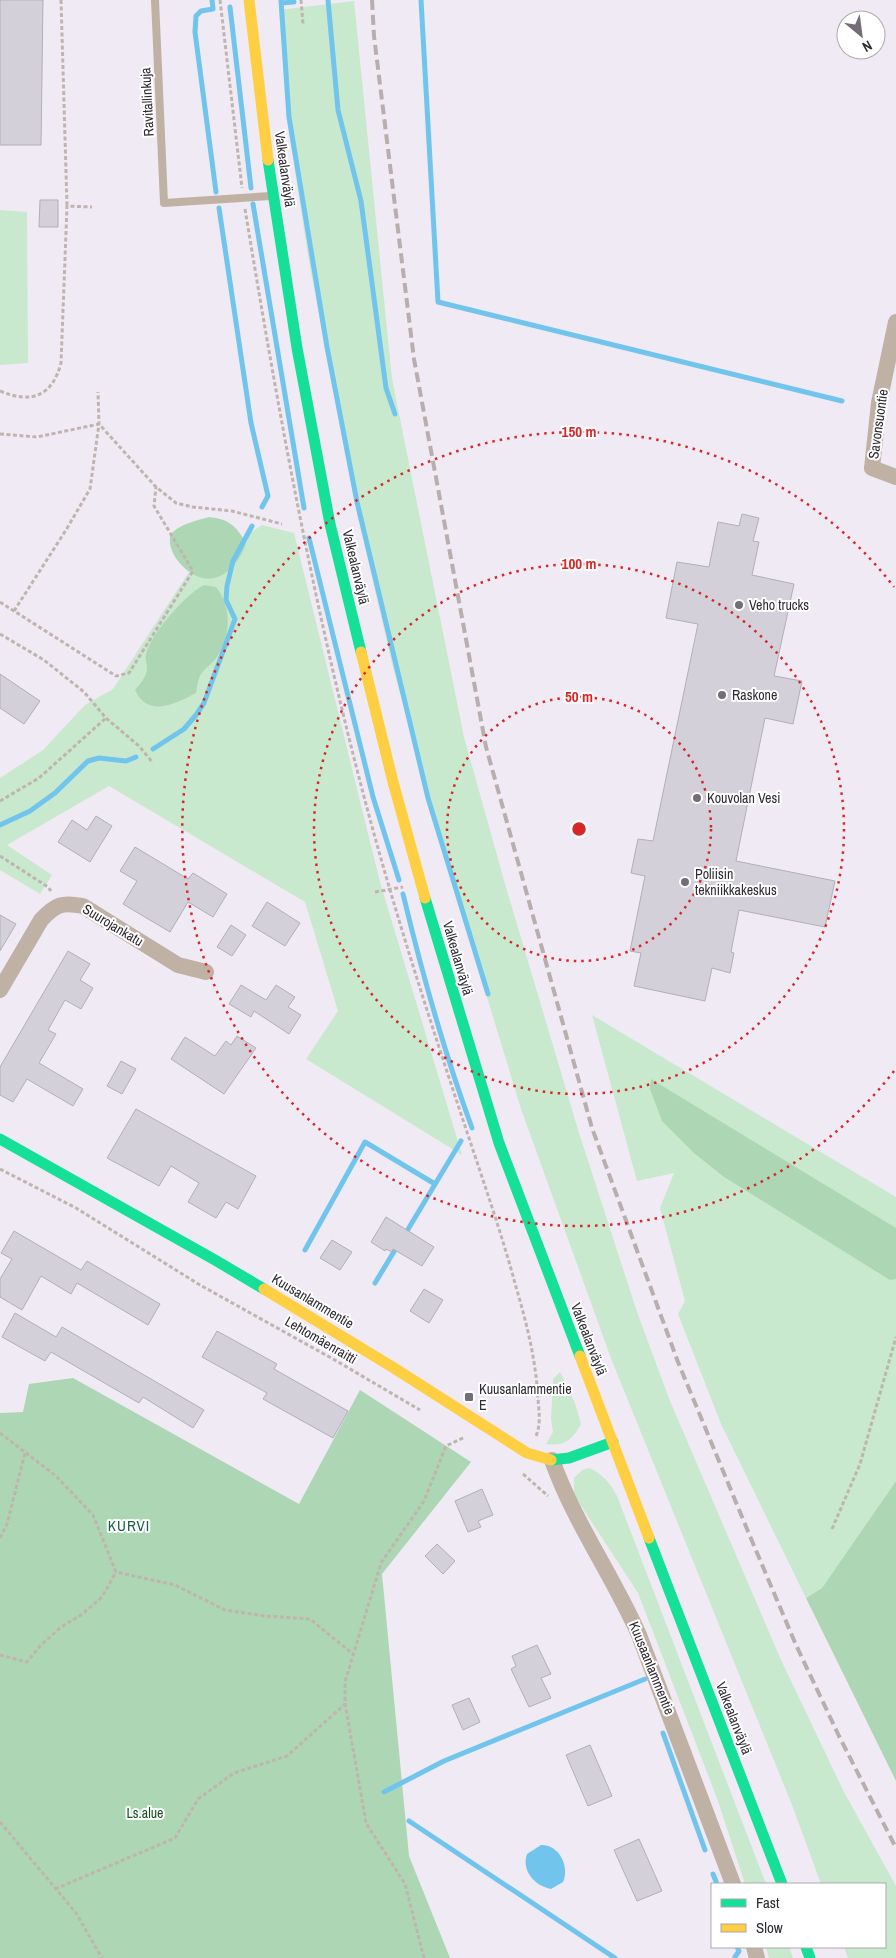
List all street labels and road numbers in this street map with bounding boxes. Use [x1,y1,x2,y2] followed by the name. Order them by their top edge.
[136,67,158,137] street label: Ravitallinkuja
[271,130,299,209] street label: Valkealanväylä
[864,388,892,460] street label: Savonsuontie
[339,528,373,607] street label: Valkealanväylä
[79,900,147,950] street label: Suurojankatu
[439,919,477,998] street label: Valkealanväylä
[269,1269,357,1333] street label: Kuusanlammentie
[567,1300,611,1378] street label: Valkealanväylä
[282,1312,360,1368] street label: Lehtomäenraitti
[625,1619,679,1717] street label: Kuusaanlammentie
[712,1679,756,1757] street label: Valkealanväylä

